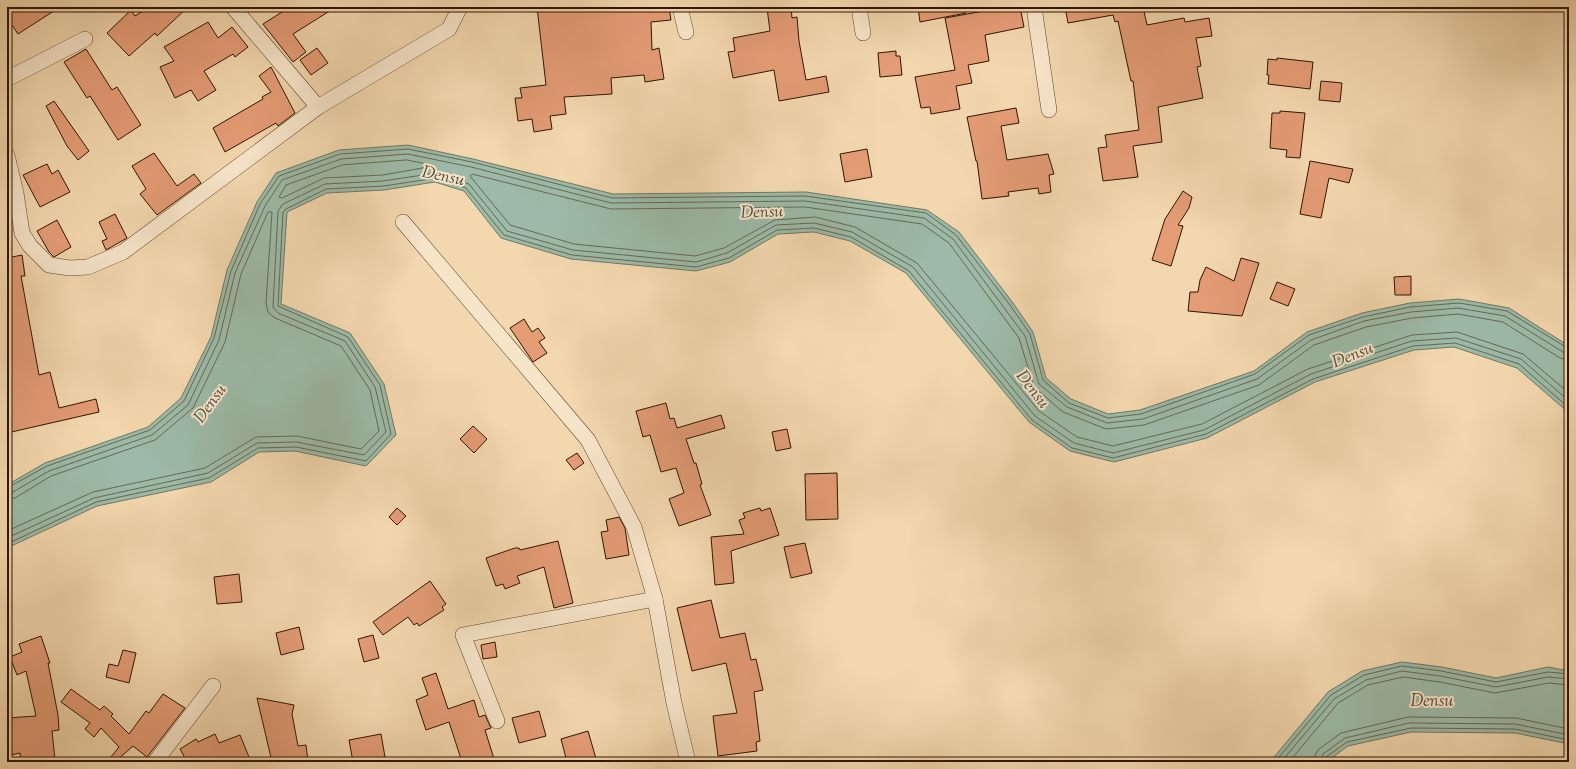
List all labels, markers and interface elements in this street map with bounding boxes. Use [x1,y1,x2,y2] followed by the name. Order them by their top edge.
[420,161,467,193] water label: Densu
[740,200,784,226] water label: Densu
[1329,337,1377,375] water label: Densu
[1009,366,1055,414] water label: Densu
[189,380,233,428] water label: Densu
[1411,690,1453,714] water label: Densu

